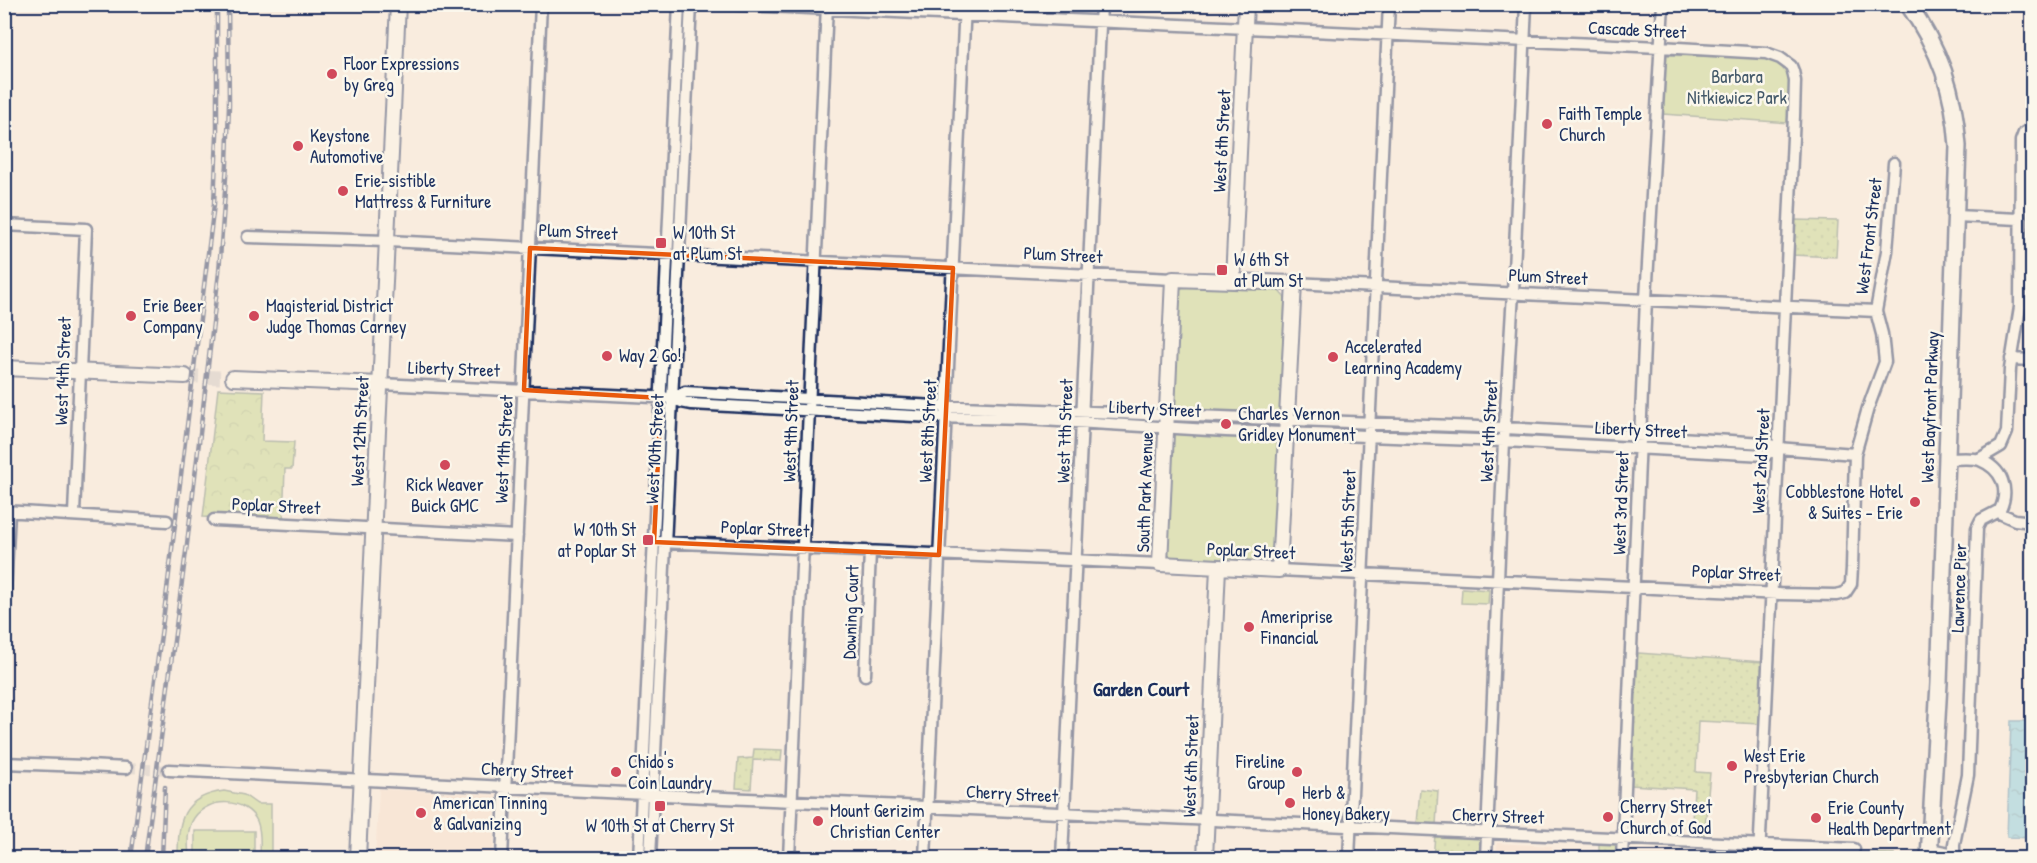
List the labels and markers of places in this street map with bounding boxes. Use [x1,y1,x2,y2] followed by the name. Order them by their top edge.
[343,51,459,97] place label: Floor Expressions by Greg
[325,67,339,81] marker: Floor Expressions by Greg
[1558,101,1642,147] place label: Faith Temple Church
[1540,117,1554,131] marker: Faith Temple Church
[310,123,384,169] place label: Keystone Automotive
[291,139,305,153] marker: Keystone Automotive
[355,168,491,214] place label: Erie-sistible Mattress & Furniture
[336,184,350,198] marker: Erie-sistible Mattress & Furniture
[673,220,743,266] place label: W 10th St at Plum St
[654,236,668,250] marker: W 10th St at Plum St
[1234,247,1304,293] place label: W 6th St at Plum St
[1215,263,1229,277] marker: W 6th St at Plum St
[143,293,204,339] place label: Erie Beer Company
[266,293,407,339] place label: Magisterial District Judge Thomas Carney
[124,309,138,323] marker: Erie Beer Company
[247,309,261,323] marker: Magisterial District Judge Thomas Carney
[1345,334,1463,380] place label: Accelerated Learning Academy
[619,343,682,368] place label: Way 2 Go!
[600,349,614,363] marker: Way 2 Go!
[1326,350,1340,364] marker: Accelerated Learning Academy
[1238,401,1356,447] place label: Charles Vernon Gridley Monument
[1219,417,1233,431] marker: Charles Vernon Gridley Monument
[438,458,452,472] marker: Rick Weaver Buick GMC
[406,472,484,518] place label: Rick Weaver Buick GMC
[1785,479,1903,525] place label: Cobblestone Hotel & Suites - Erie
[1908,495,1922,509] marker: Cobblestone Hotel & Suites - Erie
[558,517,637,563] place label: W 10th St at Poplar St
[641,533,655,547] marker: W 10th St at Poplar St
[1260,604,1333,650] place label: Ameriprise Financial
[1242,620,1256,634] marker: Ameriprise Financial
[1744,743,1879,789] place label: West Erie Presbyterian Church
[628,749,712,795] place label: Chido's Coin Laundry
[1235,749,1285,795] place label: Fireline Group
[1725,759,1739,773] marker: West Erie Presbyterian Church
[609,765,623,779] marker: Chido's Coin Laundry
[1290,765,1304,779] marker: Fireline Group
[1302,780,1390,826] place label: Herb & Honey Bakery
[433,790,547,836] place label: American Tinning & Galvanizing
[1620,794,1713,840] place label: Cherry Street Church of God
[1828,795,1951,841] place label: Erie County Health Department
[1283,796,1297,810] marker: Herb & Honey Bakery
[830,798,940,844] place label: Mount Gerizim Christian Center
[653,799,667,813] marker: W 10th St at Cherry St
[414,806,428,820] marker: American Tinning & Galvanizing
[1601,810,1615,824] marker: Cherry Street Church of God
[1809,811,1823,825] marker: Erie County Health Department
[586,813,735,838] place label: W 10th St at Cherry St
[811,814,825,828] marker: Mount Gerizim Christian Center

